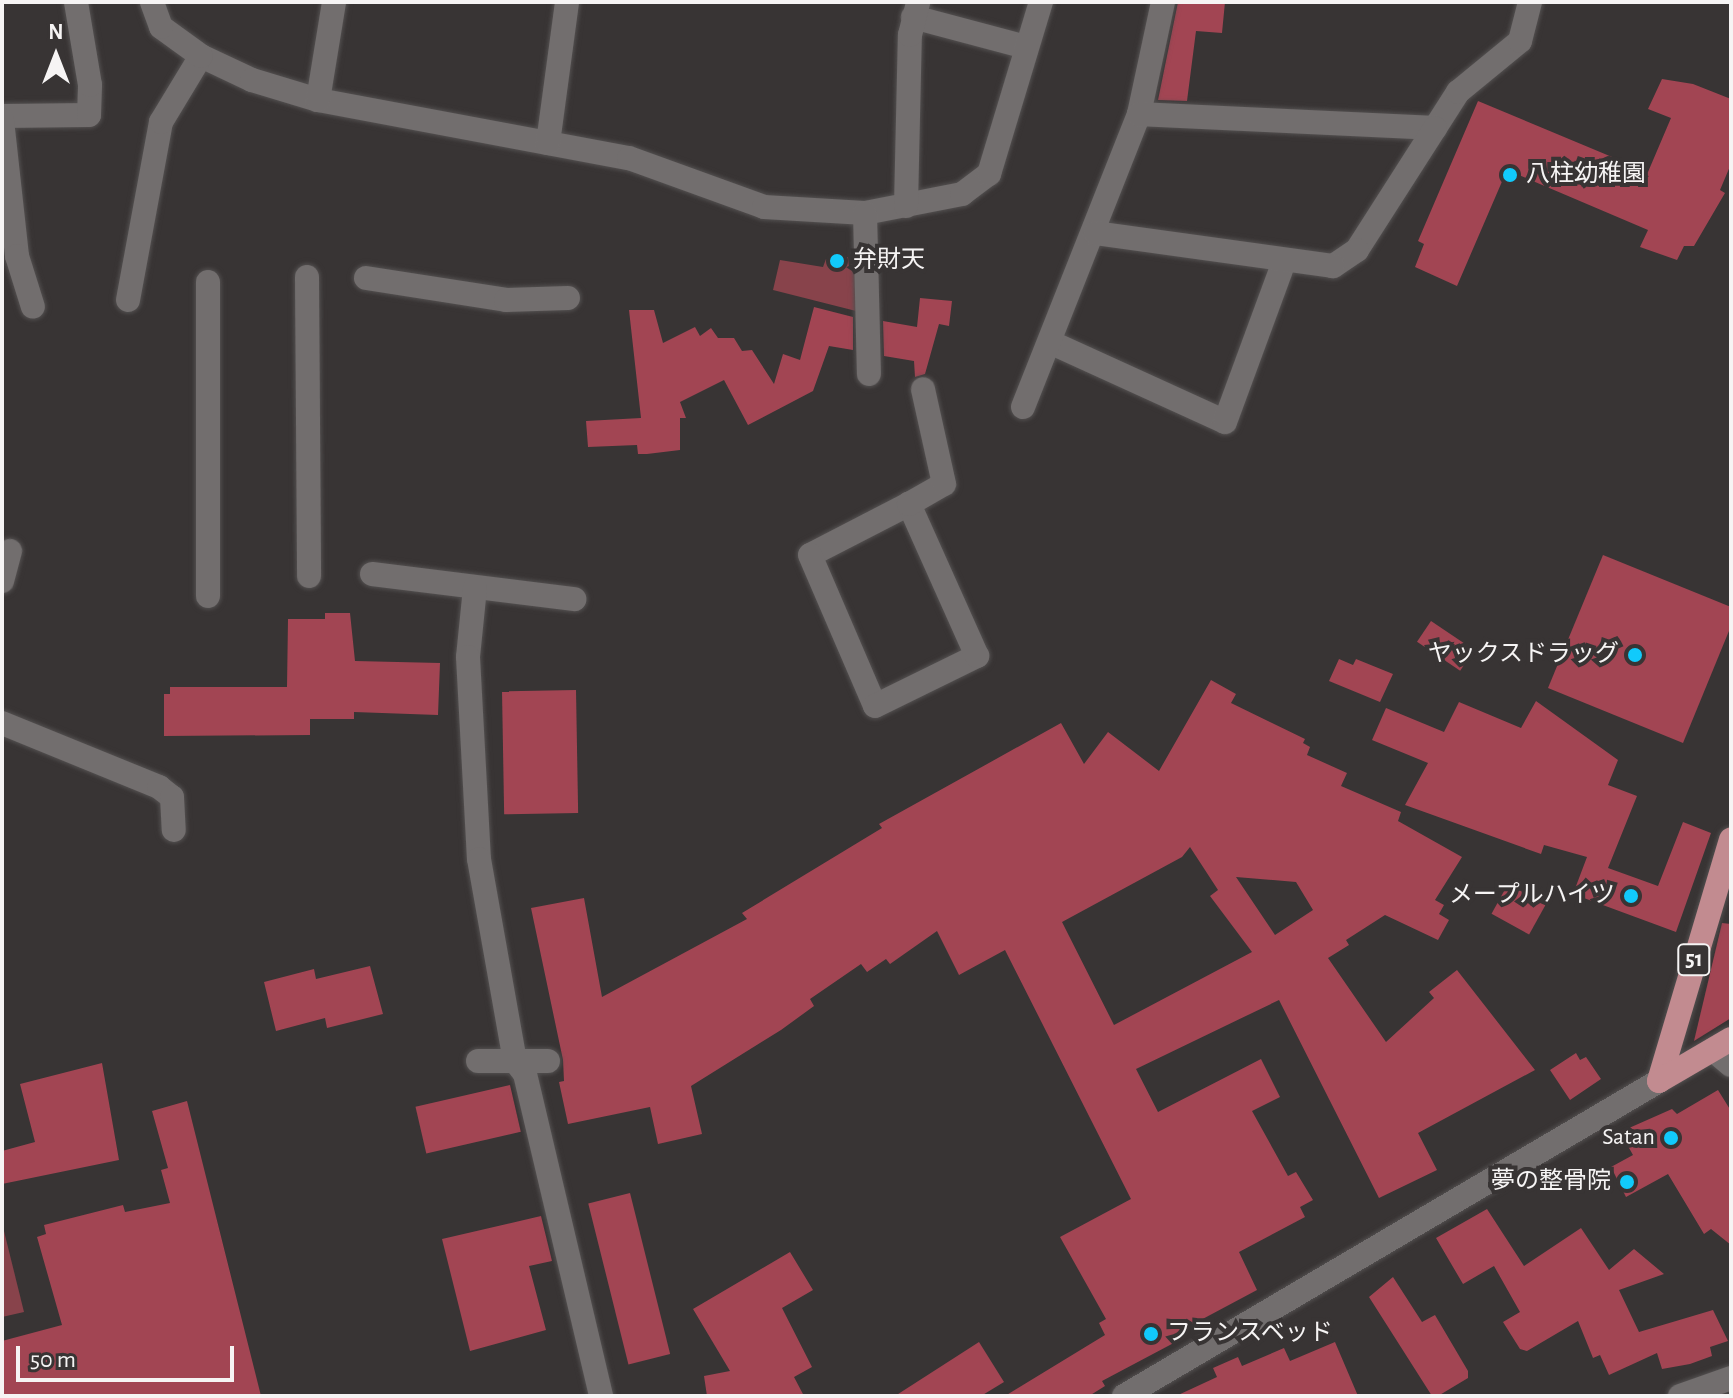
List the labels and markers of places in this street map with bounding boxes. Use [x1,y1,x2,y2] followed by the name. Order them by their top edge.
[1526,161,1646,189] place label: 八柱幼稚園
[1501,166,1519,184] marker: 八柱幼稚園
[853,247,925,275] place label: 弁財天
[828,252,846,270] marker: 弁財天
[1427,641,1619,669] place label: ヤックスドラッグ
[1626,646,1644,664] marker: ヤックスドラッグ
[1447,882,1615,910] place label: メープルハイツ
[1622,887,1640,905] marker: メープルハイツ
[1602,1124,1655,1152] place label: Satan
[1662,1129,1680,1147] marker: Satan
[1491,1168,1611,1196] place label: 夢の整骨院
[1618,1173,1636,1191] marker: 夢の整骨院
[1167,1320,1335,1348] place label: フランスベッド
[1142,1325,1160,1343] marker: フランスベッド

